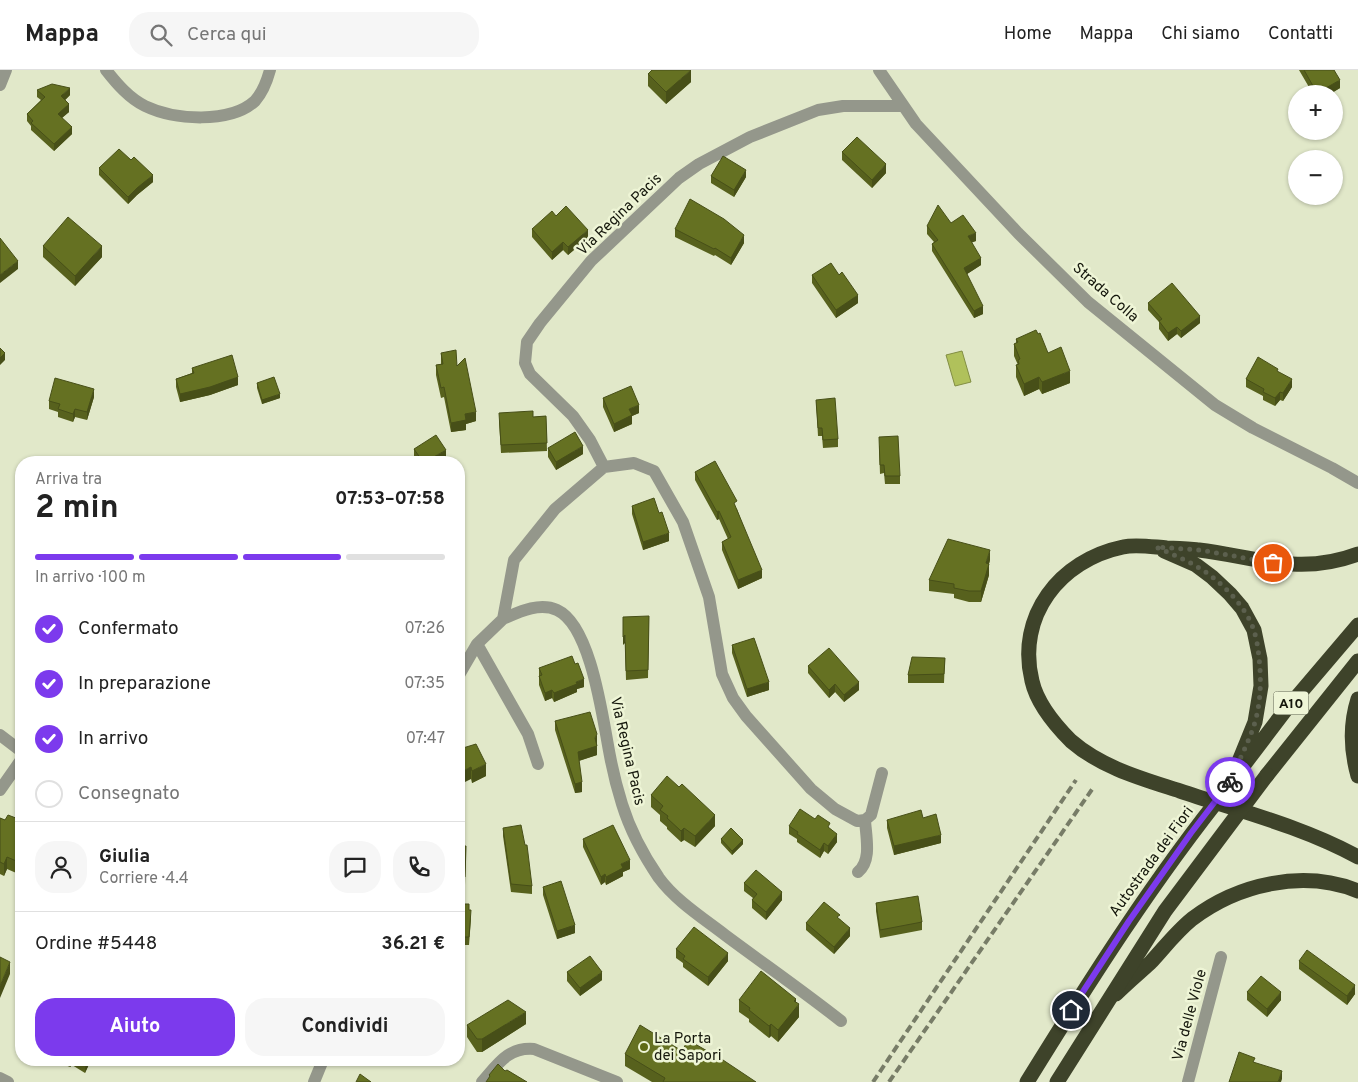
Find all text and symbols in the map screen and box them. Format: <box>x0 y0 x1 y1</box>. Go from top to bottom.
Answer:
search box <box>129 12 479 57</box>
text: Mappa <box>25 20 99 50</box>
icon: search <box>147 21 175 49</box>
text: Cerca qui <box>187 23 267 47</box>
text: Home <box>1004 23 1052 46</box>
text: Mappa <box>1080 23 1133 46</box>
text: Chi siamo <box>1161 23 1240 46</box>
text: Contatti <box>1268 23 1333 46</box>
map controls <box>1288 85 1343 205</box>
button: + <box>1288 85 1343 140</box>
button: − <box>1288 150 1343 205</box>
street label: Via Regina Pacis <box>574 170 666 260</box>
street label: Strada Colla <box>1068 259 1142 327</box>
text: Arriva tra <box>35 470 102 490</box>
text: 07:53–07:58 <box>335 487 445 511</box>
text: 2 min <box>35 489 119 529</box>
pin <box>1252 542 1294 584</box>
icon: bag <box>1259 549 1287 577</box>
text: In arrivo · 100 m <box>35 568 146 588</box>
icon: check <box>35 615 63 643</box>
text: Confermato <box>78 617 179 641</box>
text: 07:26 <box>405 619 445 639</box>
icon: check <box>35 670 63 698</box>
text: In preparazione <box>78 672 211 696</box>
text: 07:35 <box>404 674 445 694</box>
road number: A10 <box>1274 692 1308 714</box>
street label: Via Regina Pacis <box>605 695 648 807</box>
icon: check <box>35 725 63 753</box>
text: In arrivo <box>78 727 148 751</box>
text: 07:47 <box>406 729 445 749</box>
courier <box>1205 757 1255 807</box>
icon: bike <box>1216 768 1244 796</box>
text: Consegnato <box>78 782 180 806</box>
street label: Autostrada dei Fiori <box>1106 803 1199 921</box>
button: person <box>35 841 87 893</box>
button: chat <box>329 841 381 893</box>
button: phone <box>393 841 445 893</box>
text: Giulia <box>99 845 150 869</box>
text: Corriere · 4.4 <box>99 869 189 889</box>
text: Ordine #5448 <box>35 932 157 956</box>
text: 36.21 € <box>381 932 445 956</box>
street label: Via delle Viole <box>1169 967 1212 1063</box>
pin <box>1050 989 1092 1031</box>
icon: home <box>1057 996 1085 1024</box>
button: Aiuto <box>35 998 235 1056</box>
button: Condividi <box>245 998 445 1056</box>
place label: La Porta dei Sapori <box>654 1030 722 1066</box>
marker: La Porta dei Sapori <box>638 1041 650 1053</box>

